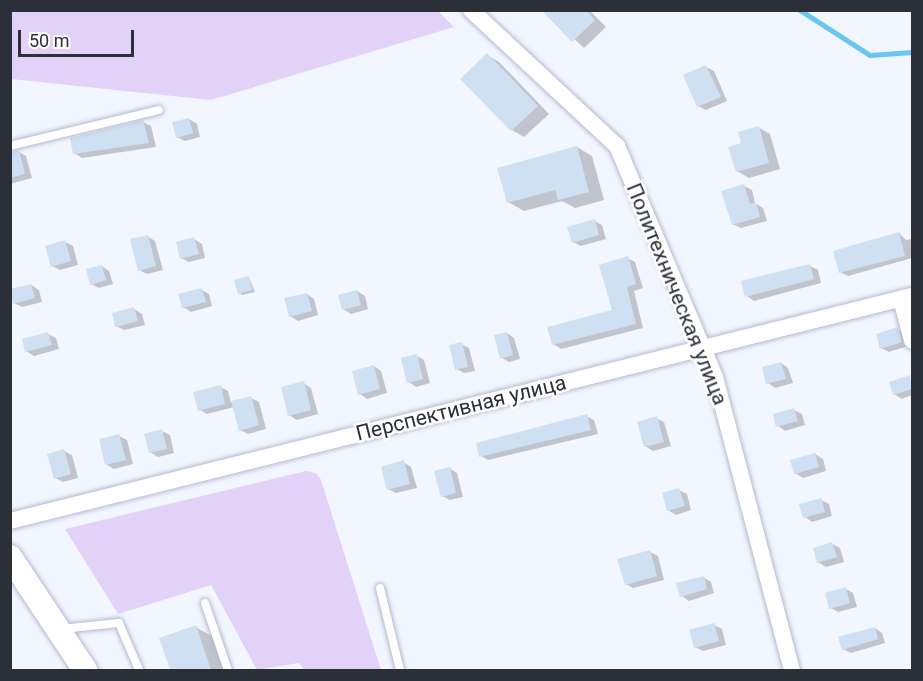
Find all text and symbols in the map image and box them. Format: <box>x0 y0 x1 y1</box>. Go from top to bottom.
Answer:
scale bar <box>21 18 136 56</box>
text: 50 m <box>29 30 69 51</box>
street label: Политехническая улица <box>621 179 733 409</box>
street label: Перспективная улица <box>353 370 569 446</box>

